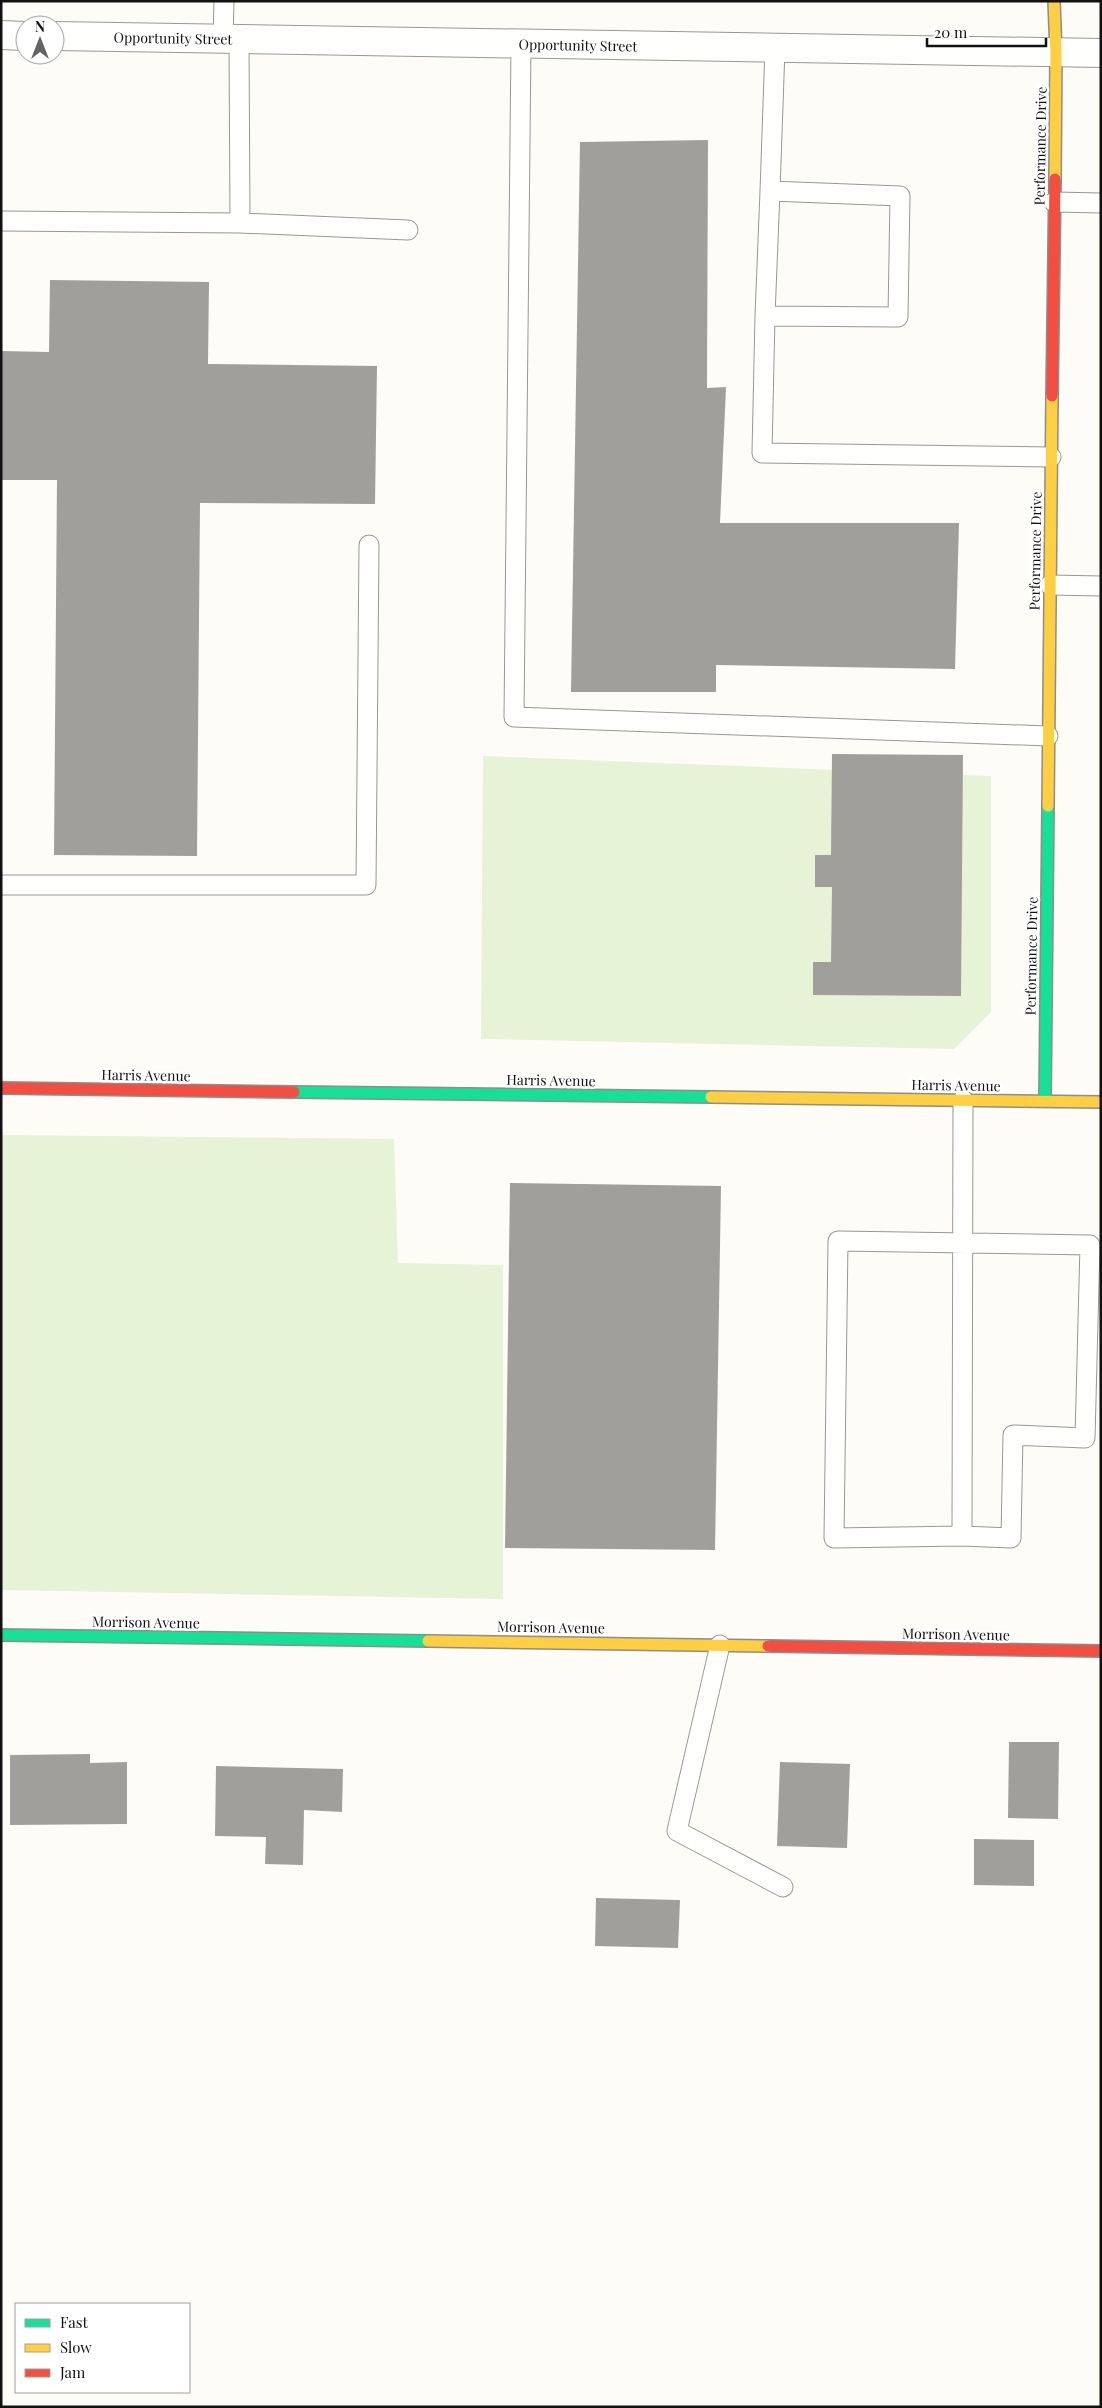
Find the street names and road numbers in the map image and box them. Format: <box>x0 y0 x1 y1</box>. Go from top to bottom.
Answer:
street label: Opportunity Street <box>113 27 234 49</box>
street label: Opportunity Street <box>518 34 639 56</box>
street label: Performance Drive <box>1029 86 1051 206</box>
street label: Performance Drive <box>1024 491 1046 611</box>
street label: Performance Drive <box>1020 896 1042 1016</box>
street label: Harris Avenue <box>101 1065 191 1085</box>
street label: Harris Avenue <box>506 1070 596 1090</box>
street label: Harris Avenue <box>911 1075 1001 1095</box>
street label: Morrison Avenue <box>92 1612 200 1632</box>
street label: Morrison Avenue <box>497 1617 605 1637</box>
street label: Morrison Avenue <box>902 1624 1010 1644</box>

